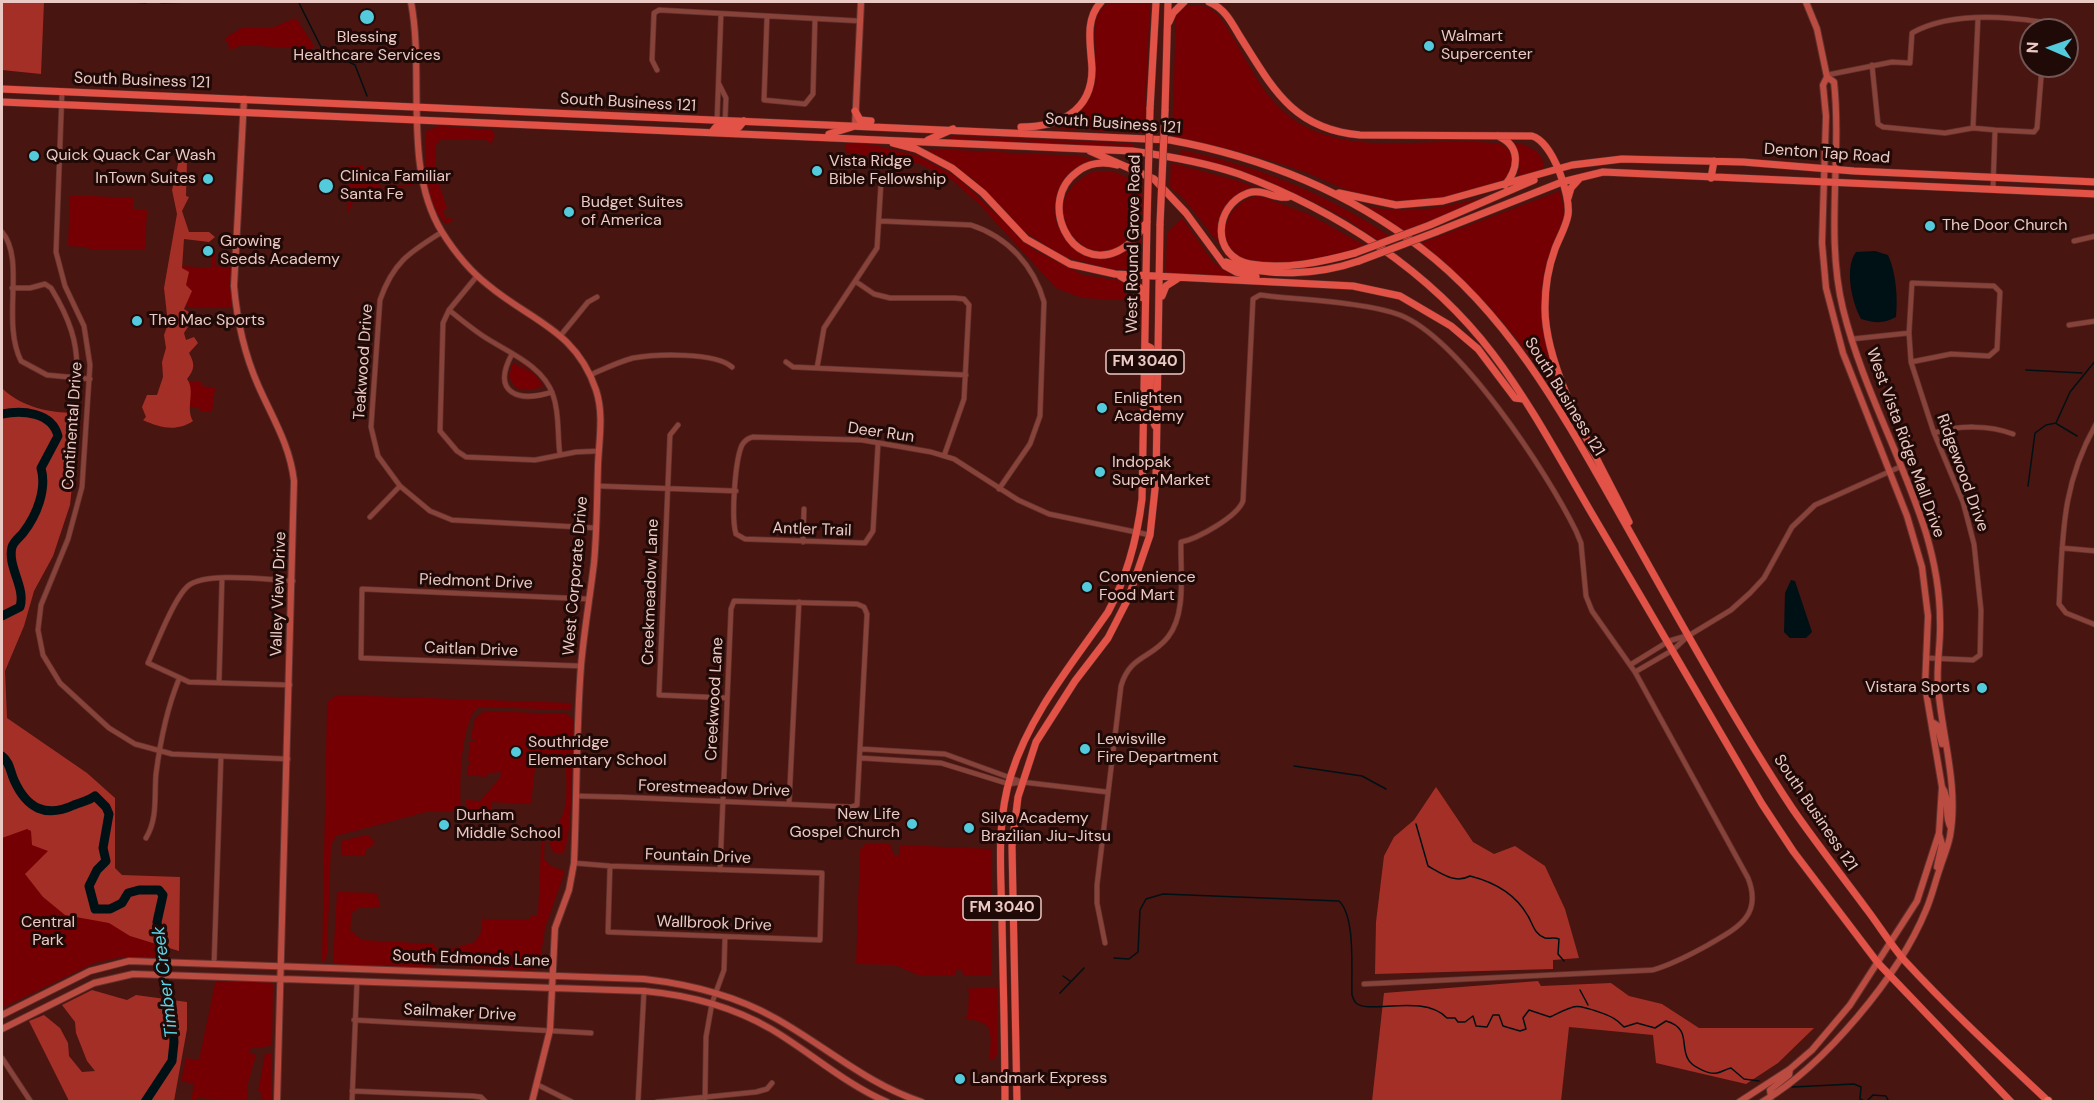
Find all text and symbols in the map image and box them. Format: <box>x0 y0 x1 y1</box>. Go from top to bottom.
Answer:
marker: Blessing Healthcare Services <box>358 8 376 26</box>
north arrow <box>2019 18 2079 78</box>
place label: Walmart Supercenter <box>1441 27 1533 65</box>
place label: Blessing Healthcare Services <box>293 28 441 66</box>
marker: Walmart Supercenter <box>1422 39 1436 53</box>
text: N <box>2022 41 2043 54</box>
street label: South Business 121 <box>74 69 210 93</box>
street label: South Business 121 <box>560 90 696 116</box>
street label: South Business 121 <box>1044 110 1182 138</box>
street label: Denton Tap Road <box>1763 140 1891 168</box>
place label: Quick Quack Car Wash <box>46 146 216 166</box>
marker: Quick Quack Car Wash <box>27 149 41 163</box>
place label: Vista Ridge Bible Fellowship <box>829 152 946 190</box>
street label: West Round Grove Road <box>1123 155 1145 333</box>
marker: Vista Ridge Bible Fellowship <box>810 164 824 178</box>
place label: Clinica Familiar Santa Fe <box>340 167 451 205</box>
place label: InTown Suites <box>95 169 196 189</box>
marker: InTown Suites <box>201 172 215 186</box>
marker: Clinica Familiar Santa Fe <box>317 177 335 195</box>
place label: Budget Suites of America <box>581 193 683 231</box>
marker: Budget Suites of America <box>562 205 576 219</box>
place label: The Door Church <box>1942 216 2067 236</box>
marker: The Door Church <box>1923 219 1937 233</box>
place label: Growing Seeds Academy <box>220 232 340 270</box>
marker: Growing Seeds Academy <box>201 244 215 258</box>
street label: Teakwood Drive <box>350 303 378 421</box>
place label: The Mac Sports <box>149 311 265 331</box>
marker: The Mac Sports <box>130 314 144 328</box>
street label: South Business 121 <box>1520 334 1608 460</box>
street label: West Vista Ridge Mall Drive <box>1862 346 1948 540</box>
road number: FM 3040 <box>1106 350 1184 374</box>
street label: Continental Drive <box>59 361 87 491</box>
place label: Enlighten Academy <box>1114 389 1184 427</box>
marker: Enlighten Academy <box>1095 401 1109 415</box>
street label: Ridgewood Drive <box>1932 412 1992 534</box>
street label: Deer Run <box>846 419 916 447</box>
place label: Indopak Super Market <box>1112 453 1210 491</box>
marker: Indopak Super Market <box>1093 465 1107 479</box>
street label: West Corporate Drive <box>559 495 593 657</box>
street label: Creekmeadow Lane <box>639 518 663 666</box>
street label: Antler Trail <box>772 519 852 541</box>
street label: Valley View Drive <box>267 531 291 657</box>
place label: Convenience Food Mart <box>1099 568 1196 606</box>
street label: Piedmont Drive <box>419 570 533 594</box>
marker: Convenience Food Mart <box>1080 580 1094 594</box>
street label: Creekwood Lane <box>702 637 728 761</box>
street label: Caitlan Drive <box>424 639 518 661</box>
place label: Vistara Sports <box>1865 678 1970 698</box>
marker: Vistara Sports <box>1975 681 1989 695</box>
place label: Lewisville Fire Department <box>1097 730 1218 768</box>
place label: Southridge Elementary School <box>528 733 666 771</box>
marker: Lewisville Fire Department <box>1078 742 1092 756</box>
marker: Southridge Elementary School <box>509 745 523 759</box>
street label: South Business 121 <box>1769 751 1861 875</box>
street label: Forestmeadow Drive <box>638 777 790 801</box>
place label: New Life Gospel Church <box>790 805 900 843</box>
place label: Durham Middle School <box>456 806 560 844</box>
place label: Silva Academy Brazilian Jiu-Jitsu <box>981 809 1111 847</box>
marker: New Life Gospel Church <box>905 817 919 831</box>
marker: Durham Middle School <box>437 818 451 832</box>
marker: Silva Academy Brazilian Jiu-Jitsu <box>962 821 976 835</box>
street label: Fountain Drive <box>645 846 751 868</box>
road number: FM 3040 <box>963 896 1041 920</box>
street label: Wallbrook Drive <box>656 912 772 936</box>
park label: Central Park <box>21 913 75 951</box>
water label: Timber Creek <box>148 925 184 1039</box>
street label: South Edmonds Lane <box>392 947 550 971</box>
street label: Sailmaker Drive <box>403 1000 517 1026</box>
place label: Landmark Express <box>972 1069 1107 1089</box>
marker: Landmark Express <box>953 1072 967 1086</box>

